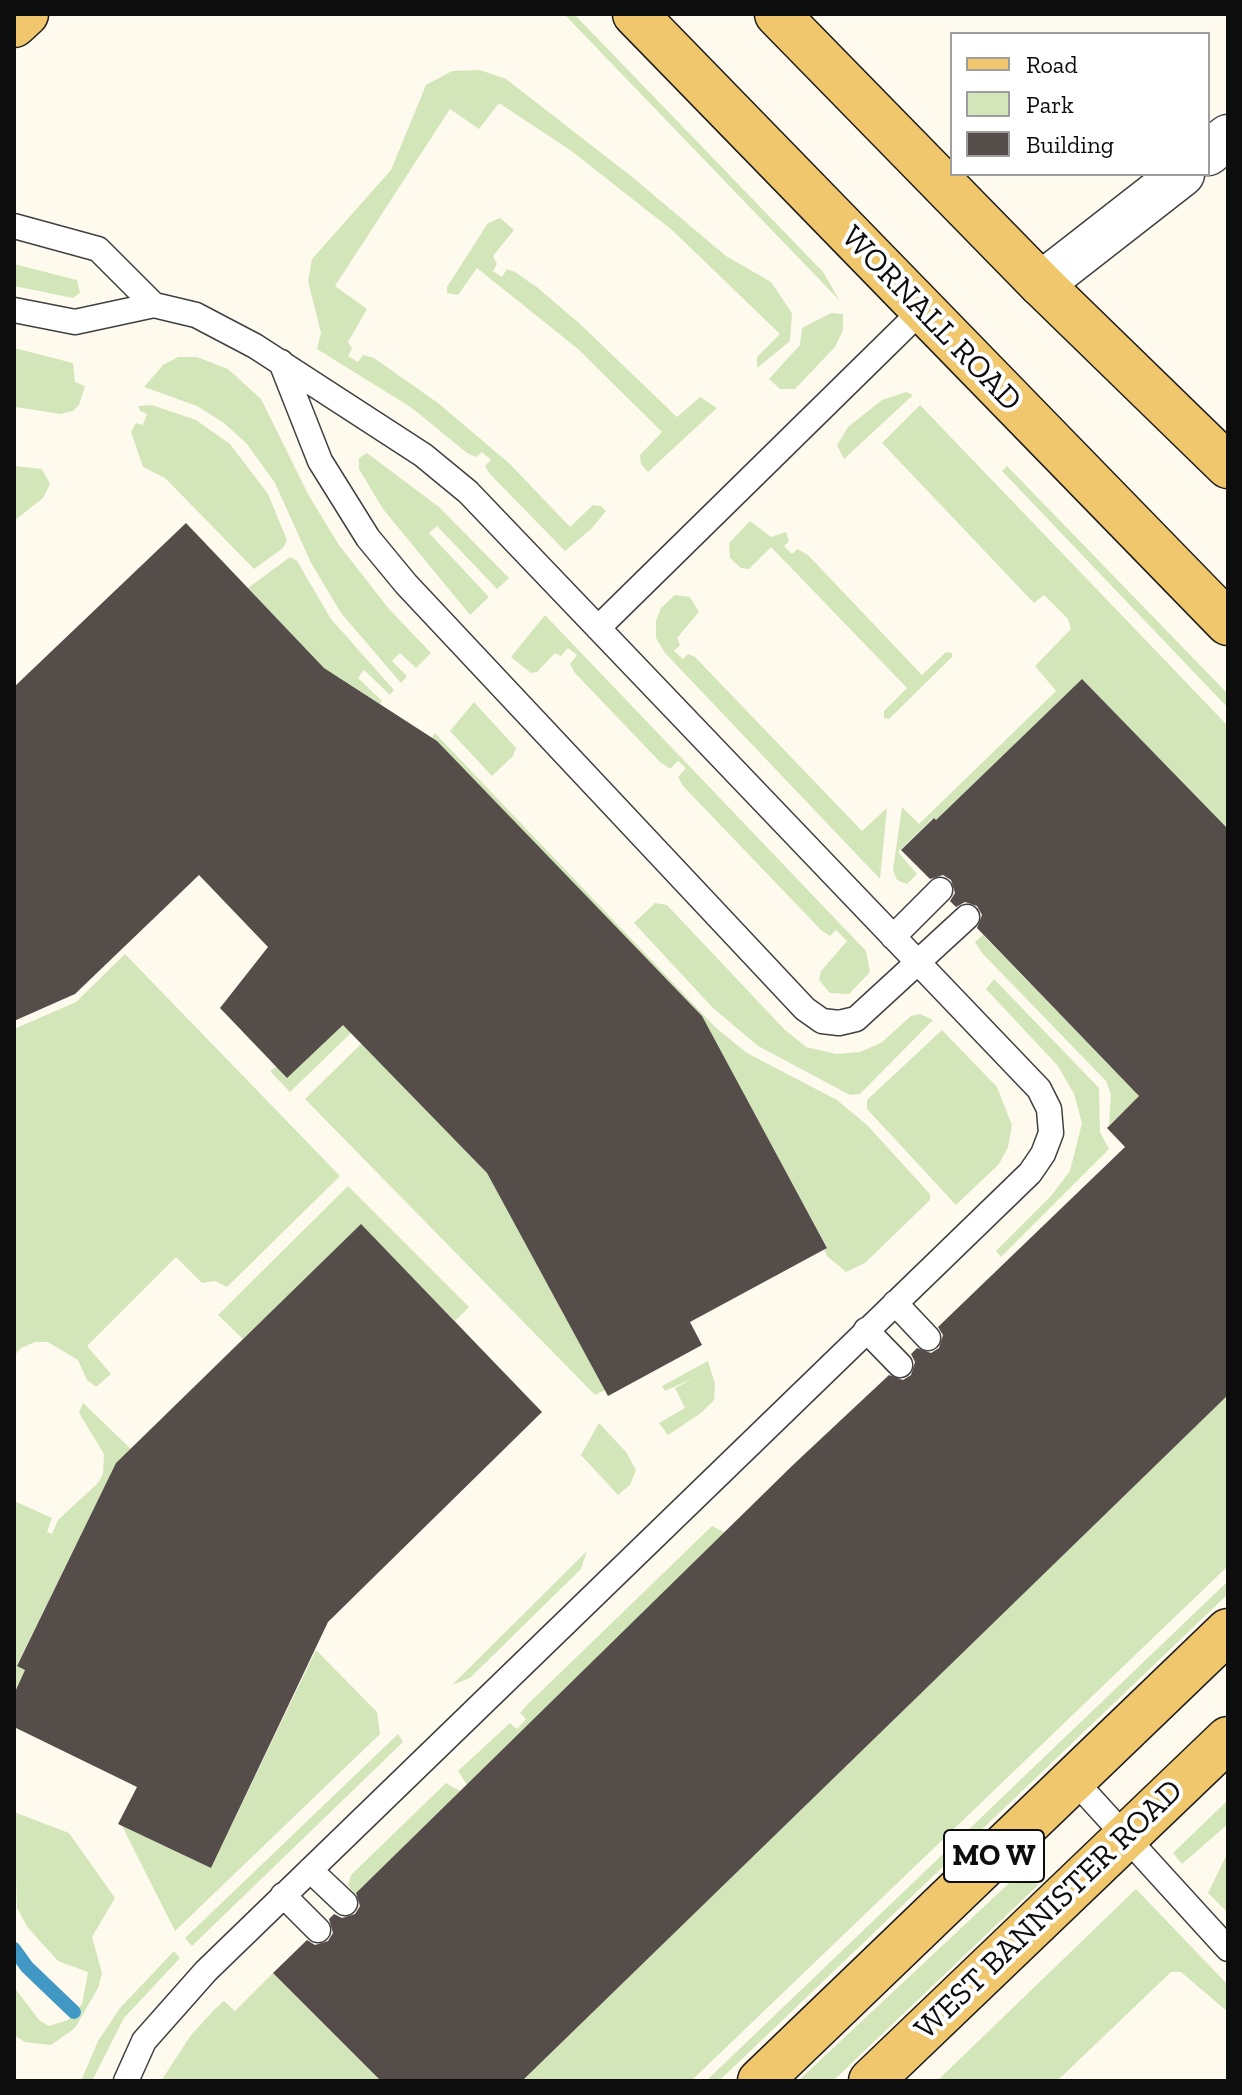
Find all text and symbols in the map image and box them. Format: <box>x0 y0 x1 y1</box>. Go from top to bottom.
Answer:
legend <box>950 32 1210 176</box>
text: Road <box>1026 50 1078 79</box>
text: Park <box>1026 90 1074 119</box>
text: Building <box>1026 130 1114 159</box>
street label: WORNALL ROAD <box>833 218 1029 420</box>
street label: WEST BANNISTER ROAD <box>907 1772 1191 2048</box>
road number: MO W <box>944 1830 1044 1882</box>

